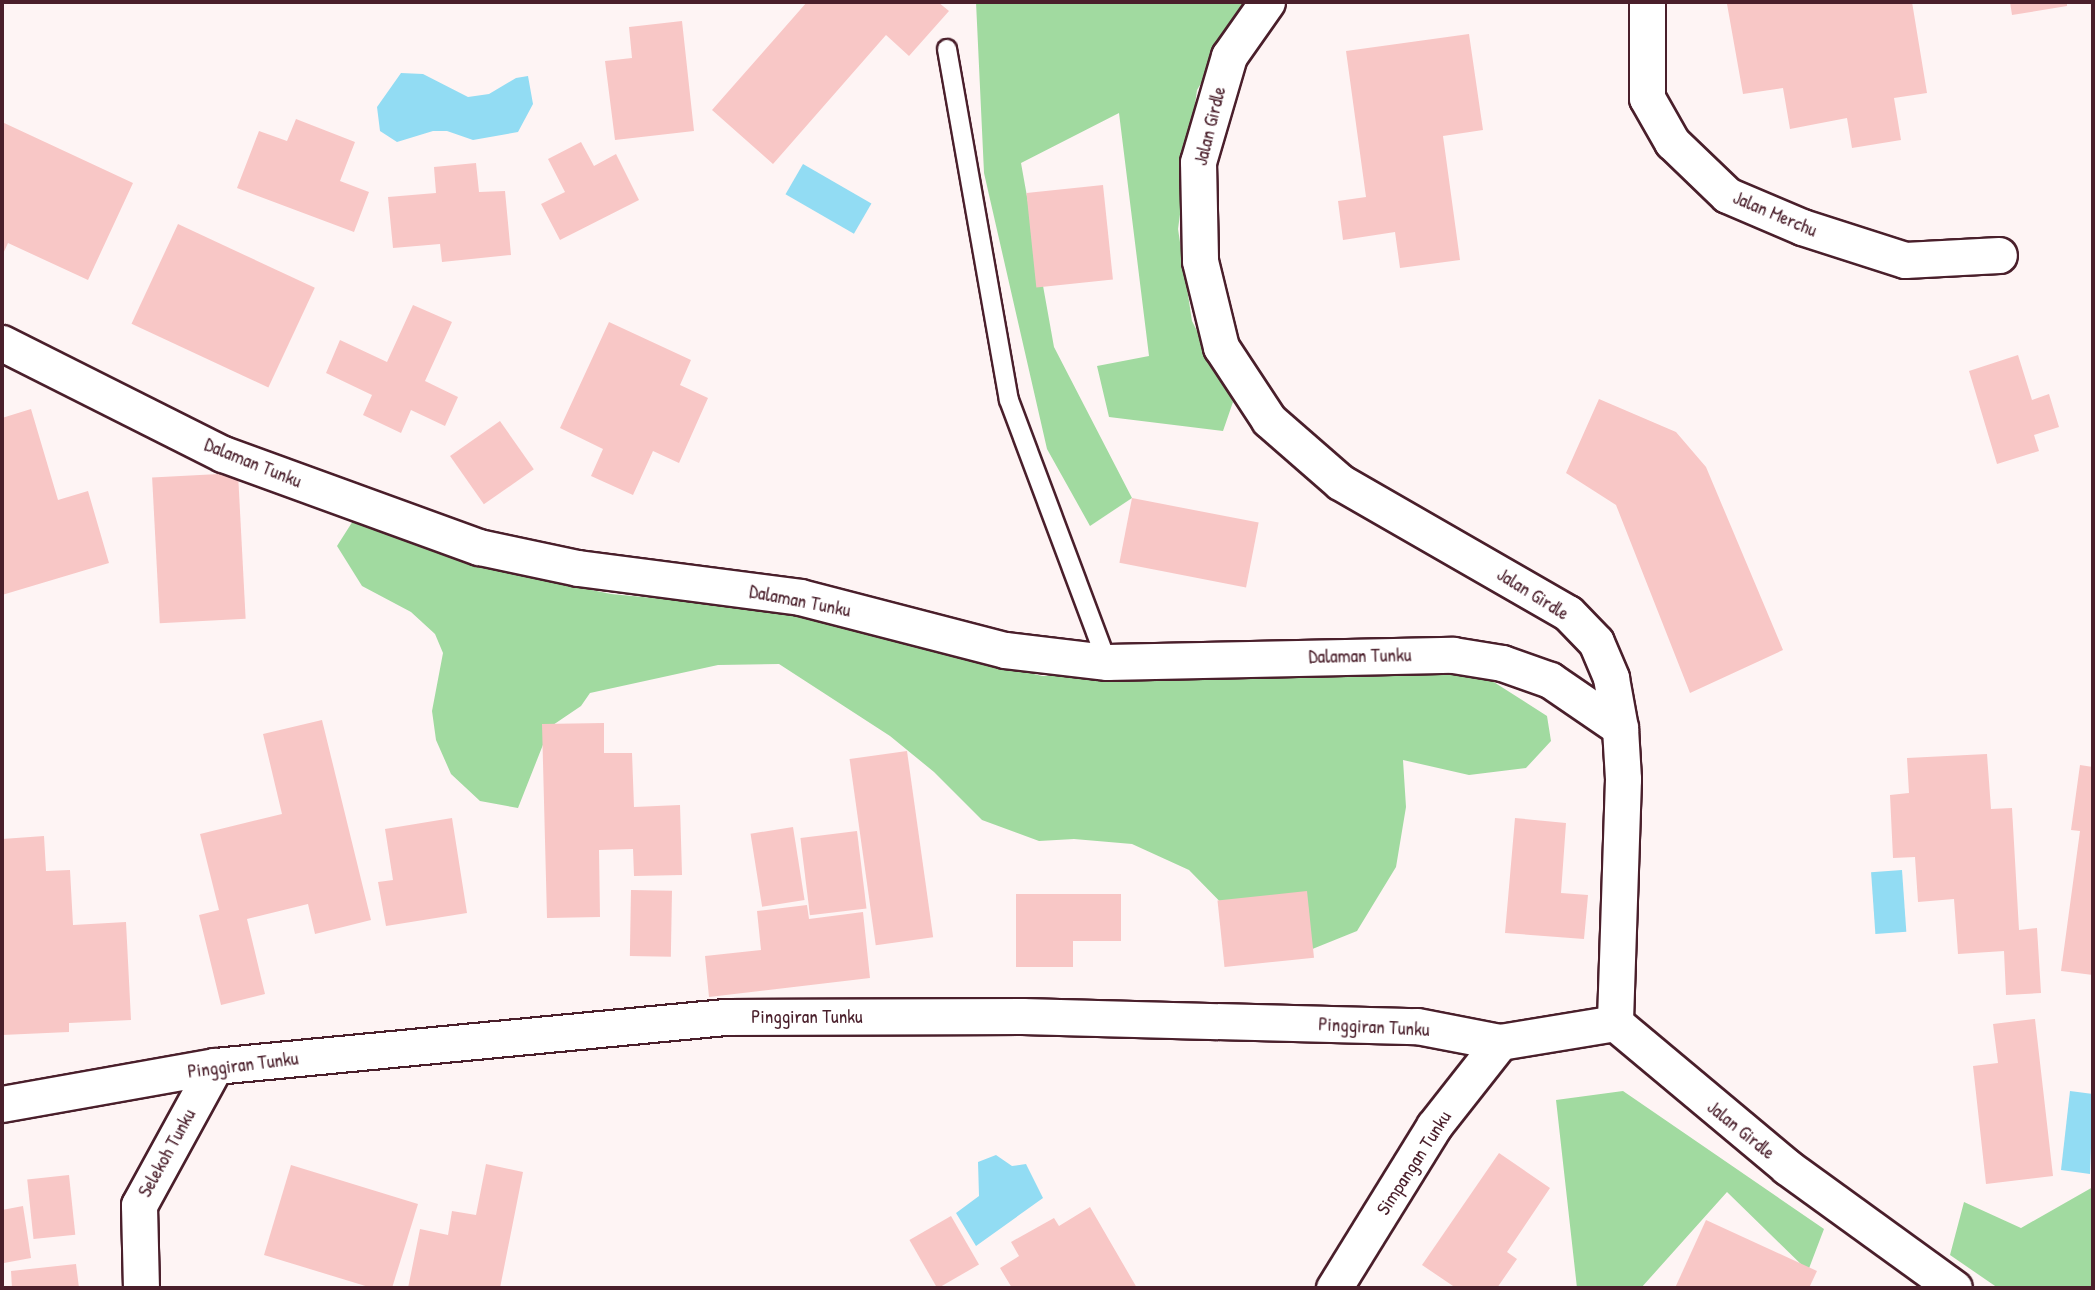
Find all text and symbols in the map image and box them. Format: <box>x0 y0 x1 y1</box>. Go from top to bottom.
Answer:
street label: Jalan Girdle <box>1189 84 1231 168</box>
street label: Jalan Merchu <box>1730 186 1820 242</box>
street label: Dalaman Tunku <box>201 433 305 493</box>
street label: Jalan Girdle <box>1493 563 1573 625</box>
street label: Dalaman Tunku <box>747 580 853 622</box>
street label: Dalaman Tunku <box>1308 644 1412 668</box>
street label: Pinggiran Tunku <box>751 1006 863 1028</box>
street label: Pinggiran Tunku <box>1318 1013 1430 1041</box>
street label: Pinggiran Tunku <box>186 1047 300 1083</box>
street label: Jalan Girdle <box>1702 1096 1780 1164</box>
street label: Selekoh Tunku <box>133 1105 201 1201</box>
street label: Simpangan Tunku <box>1372 1107 1456 1219</box>

